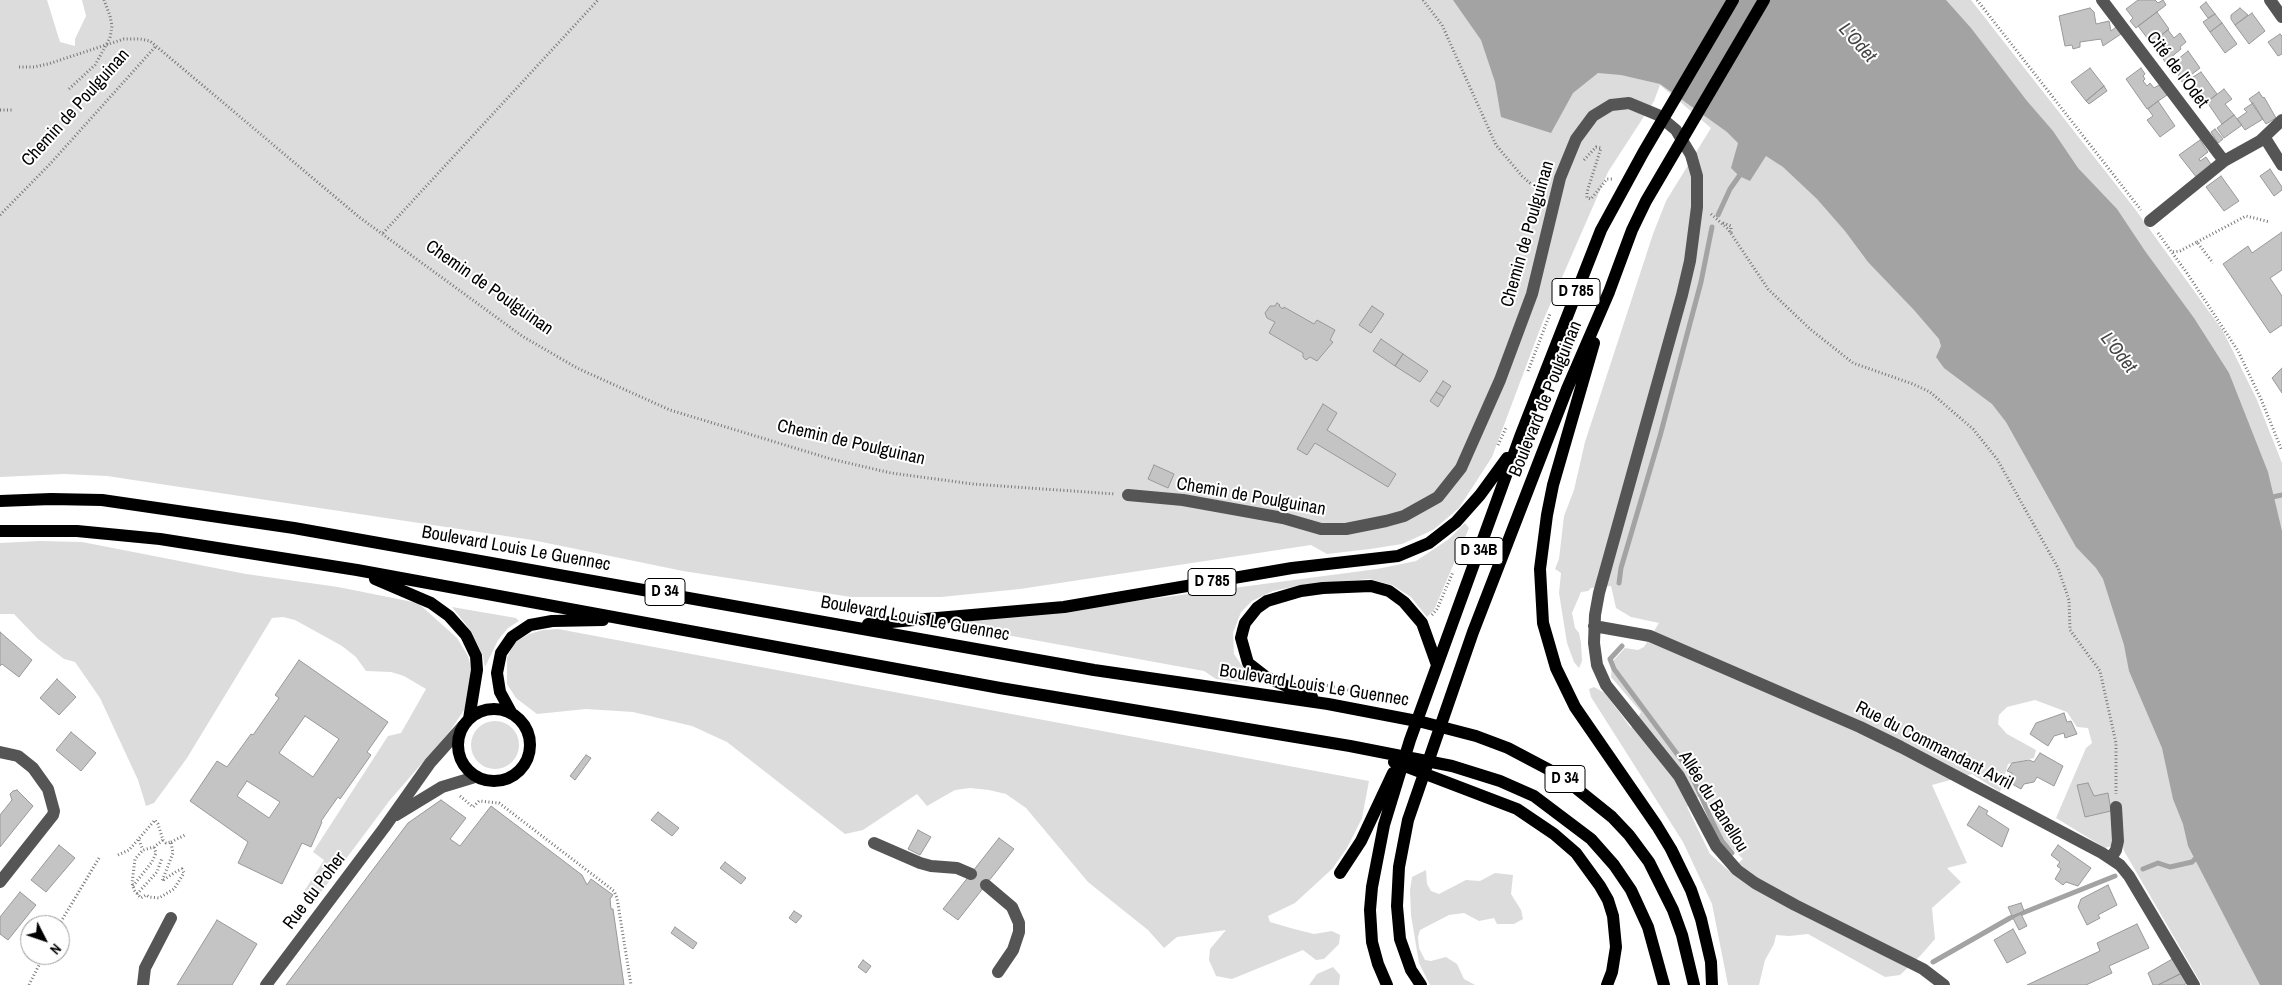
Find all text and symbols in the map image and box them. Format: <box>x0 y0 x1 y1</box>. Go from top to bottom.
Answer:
water label: L'Odet <box>1833 18 1881 68</box>
street label: Cité de l'Odet <box>2141 28 2213 112</box>
street label: Chemin de Poulguinan <box>17 45 135 171</box>
street label: Chemin de Poulguinan <box>1497 158 1559 310</box>
street label: Chemin de Poulguinan <box>421 236 557 340</box>
road number: D 785 <box>1552 278 1600 306</box>
street label: Boulevard de Poulguinan <box>1505 318 1587 480</box>
water label: L'Odet <box>2095 328 2141 378</box>
street label: Chemin de Poulguinan <box>775 415 927 471</box>
street label: Chemin de Poulguinan <box>1175 473 1327 521</box>
street label: Boulevard Louis Le Guennec <box>420 522 612 576</box>
road number: D 34B <box>1455 538 1503 564</box>
road number: D 785 <box>1188 568 1236 596</box>
road number: D 34 <box>645 578 685 606</box>
street label: Boulevard Louis Le Guennec <box>819 592 1011 646</box>
street label: Boulevard Louis Le Guennec <box>1218 660 1410 712</box>
street label: Rue du Commandant Avril <box>1852 697 2016 795</box>
street label: Allée du Banellou <box>1673 748 1753 856</box>
road number: D 34 <box>1545 766 1585 792</box>
street label: Rue du Poher <box>279 848 351 934</box>
north arrow <box>20 915 70 965</box>
text: N <box>46 940 65 958</box>

